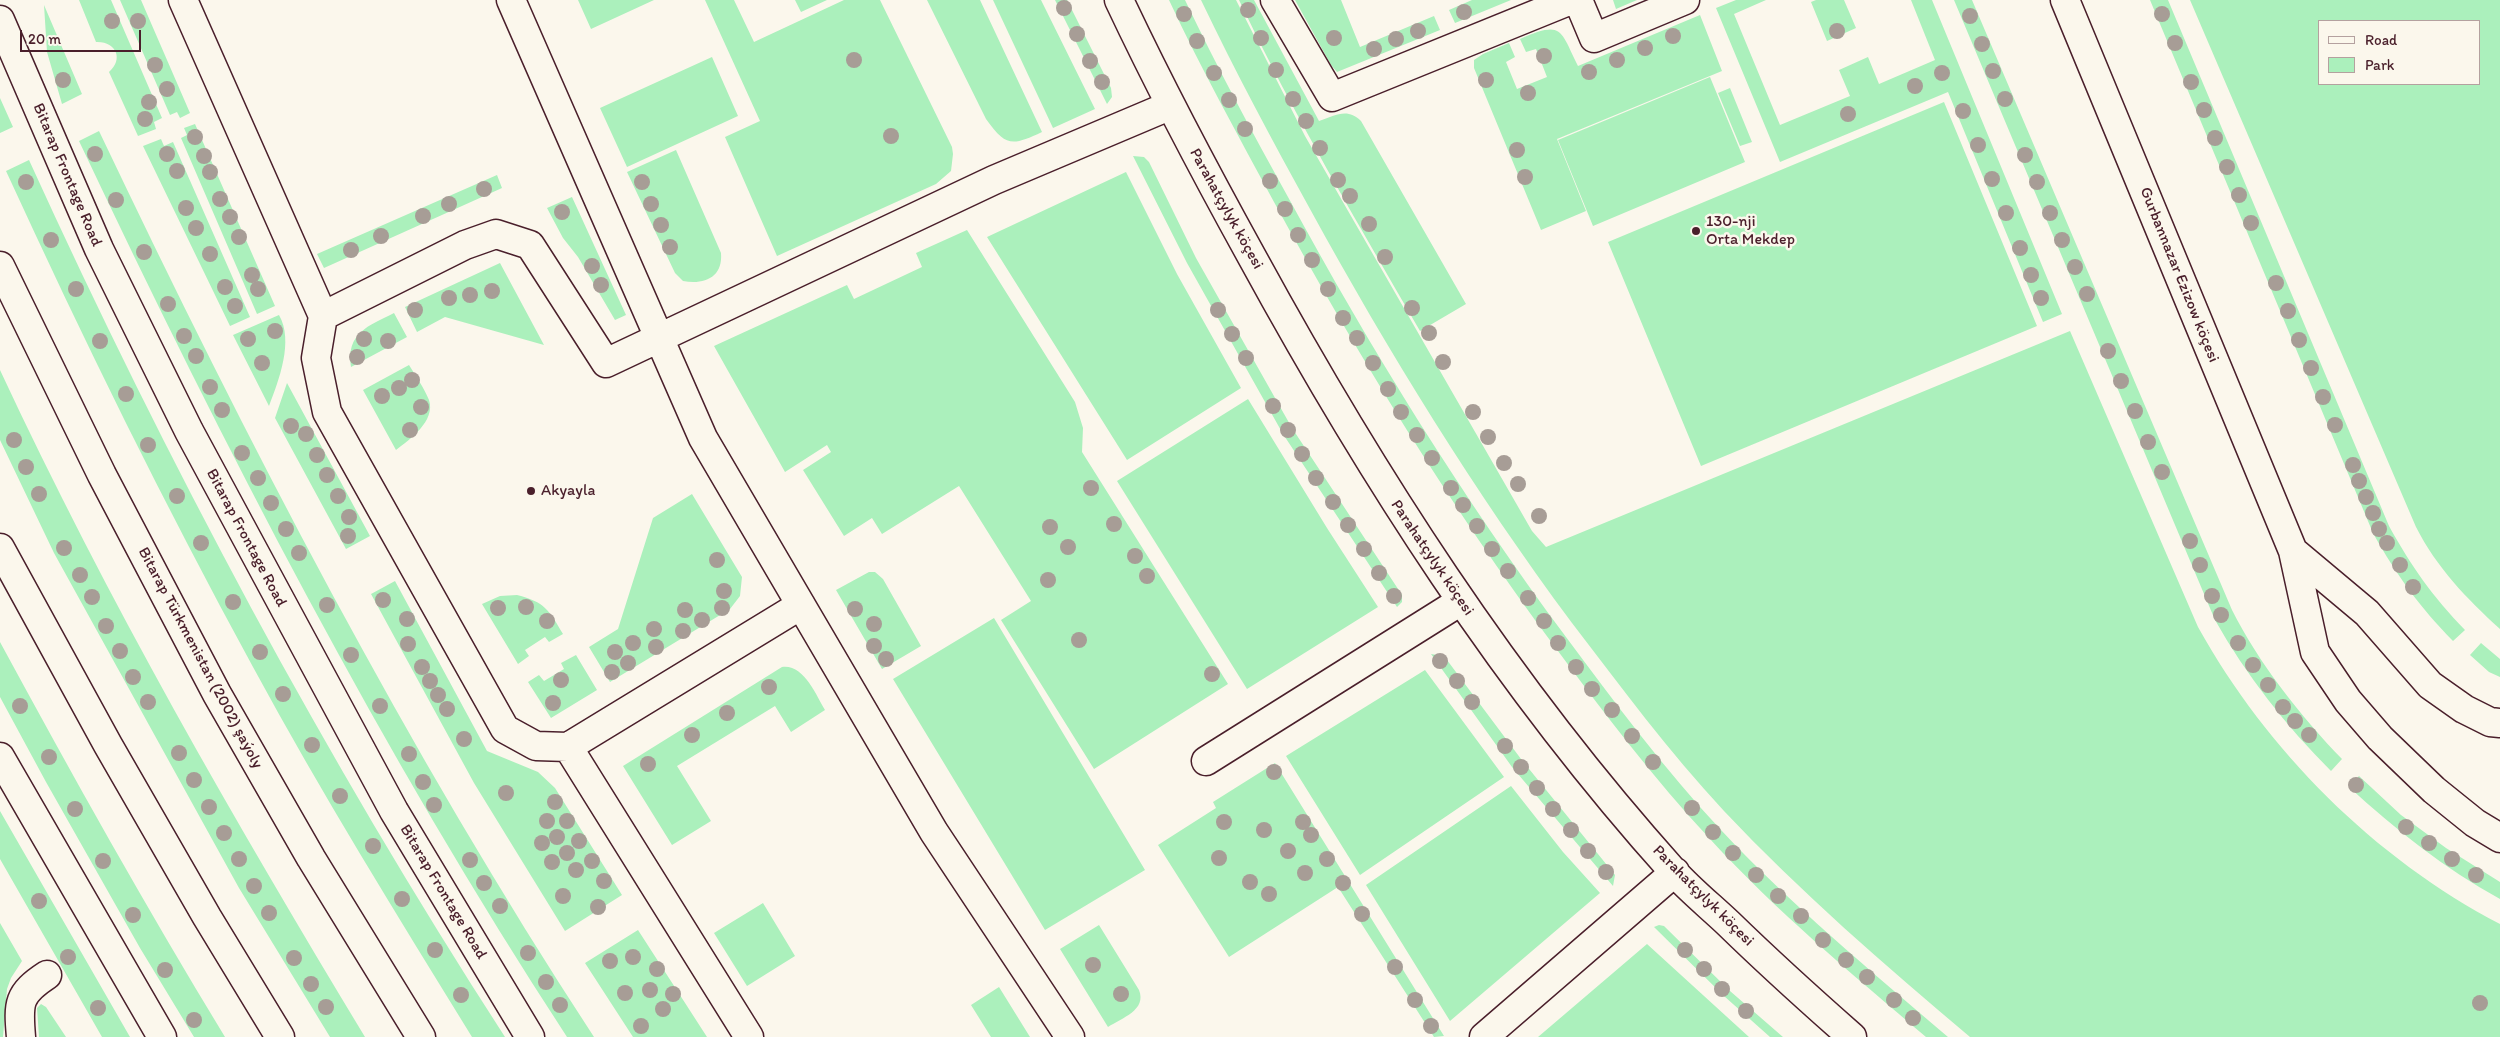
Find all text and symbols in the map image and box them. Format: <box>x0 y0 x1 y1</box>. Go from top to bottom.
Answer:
scale bar <box>22 20 144 52</box>
legend <box>2318 20 2480 85</box>
text: 20 m <box>28 30 61 48</box>
text: Road <box>2365 31 2397 49</box>
text: Park <box>2365 56 2395 74</box>
street label: Bitarap Frontage Road <box>28 100 106 250</box>
street label: Parahatçylyk köçesi <box>1185 145 1267 273</box>
street label: Gurbannazar Ezizow köçesi <box>2135 184 2223 366</box>
place label: 130-nji Orta Mekdep <box>1706 212 1795 250</box>
marker: 130-nji Orta Mekdep <box>1690 225 1702 237</box>
street label: Bitarap Frontage Road <box>201 466 291 610</box>
place label: Akyayla <box>541 481 595 501</box>
marker: Akyayla <box>525 485 537 497</box>
street label: Parahatçylyk köçesi <box>1386 496 1478 620</box>
street label: Bitarap Türkmenistan (2002) şaýoly <box>133 544 267 772</box>
street label: Bitarap Frontage Road <box>395 821 491 963</box>
street label: Parahatçylyk köçesi <box>1648 841 1758 951</box>

